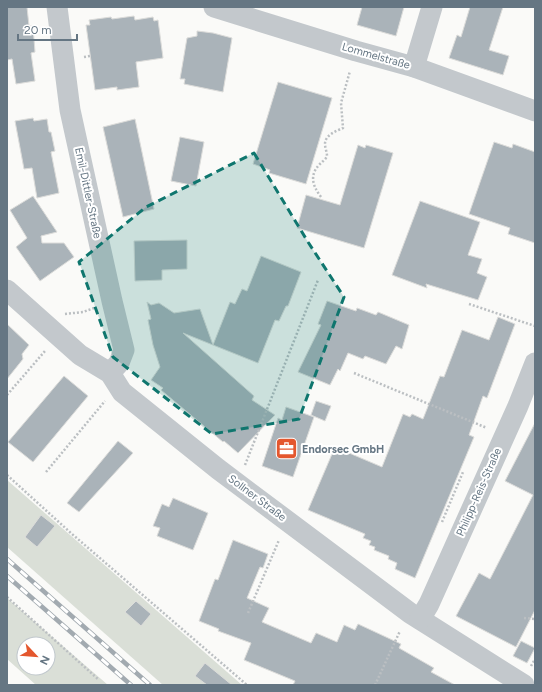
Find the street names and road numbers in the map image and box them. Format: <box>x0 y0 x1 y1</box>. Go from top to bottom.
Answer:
street label: Lommelstraße <box>341 40 411 72</box>
street label: Emil-Dittler-Straße <box>72 146 104 240</box>
street label: Philipp-Reis-Straße <box>454 446 504 538</box>
street label: Sollner Straße <box>226 472 288 524</box>

